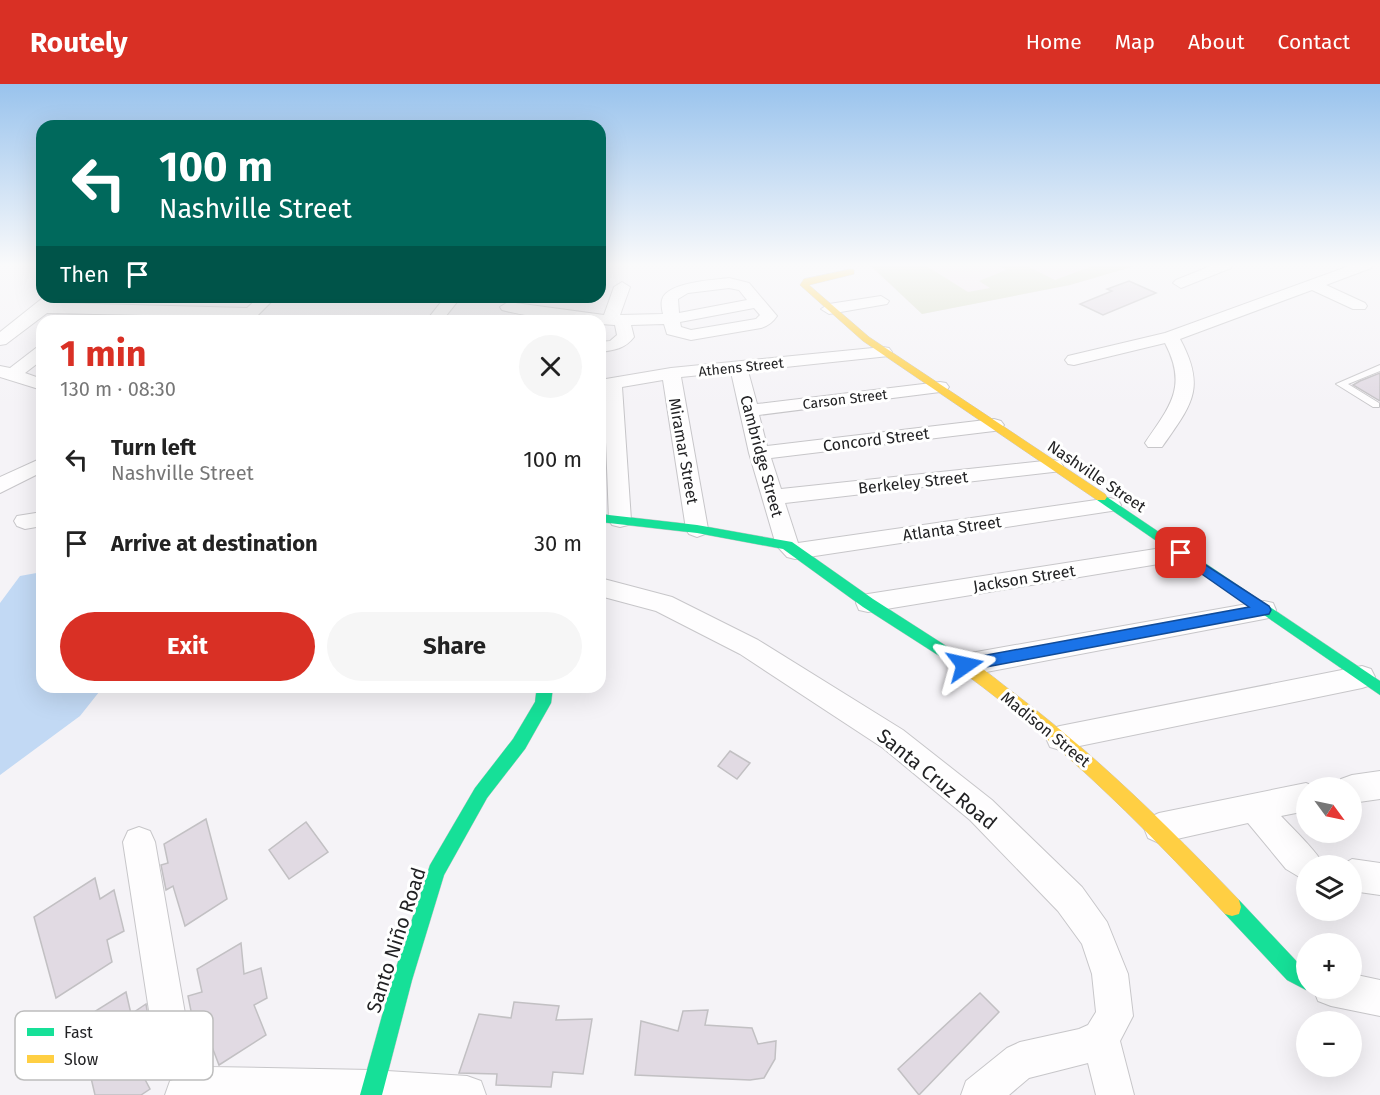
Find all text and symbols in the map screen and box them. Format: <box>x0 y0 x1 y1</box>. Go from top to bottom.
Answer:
text: Routely <box>30 26 128 59</box>
text: Home <box>1026 29 1082 55</box>
text: Map <box>1115 29 1155 55</box>
text: About <box>1188 29 1245 55</box>
text: Contact <box>1278 29 1350 55</box>
text: 100 m <box>159 142 273 192</box>
icon: left <box>60 144 138 222</box>
text: Nashville Street <box>159 193 352 225</box>
icon: arrive <box>121 258 154 291</box>
text: Then <box>60 261 109 288</box>
text: 1 min <box>60 332 147 376</box>
button: close <box>519 335 582 398</box>
street label: Athens Street <box>698 354 785 380</box>
text: 130 m · 08:30 <box>60 377 176 401</box>
street label: Carson Street <box>802 386 889 413</box>
street label: Cambridge Street <box>736 393 787 519</box>
street label: Miramar Street <box>665 396 702 506</box>
street label: Concord Street <box>822 424 931 455</box>
text: Turn left <box>111 434 196 461</box>
street label: Nashville Street <box>1044 437 1150 516</box>
icon: left <box>60 443 93 476</box>
text: 100 m <box>523 446 582 473</box>
text: Nashville Street <box>111 461 254 485</box>
street label: Berkeley Street <box>857 467 969 498</box>
street label: Atlanta Street <box>901 512 1003 545</box>
icon: arrive <box>60 527 93 560</box>
pin <box>1155 527 1206 578</box>
text: Arrive at destination <box>111 530 318 557</box>
text: 30 m <box>534 530 582 557</box>
icon: arrive <box>1164 536 1197 569</box>
street label: Jackson Street <box>972 561 1077 596</box>
button: Exit <box>60 612 315 681</box>
button: Share <box>327 612 582 681</box>
position arrow <box>933 633 997 697</box>
street label: Madison Street <box>997 688 1094 771</box>
street label: Santa Cruz Road <box>872 723 1002 835</box>
north arrow <box>1296 777 1362 843</box>
map controls <box>1296 777 1362 1077</box>
button: layers <box>1296 855 1362 921</box>
street label: Santo Niño Road <box>361 864 431 1016</box>
button: + <box>1296 933 1362 999</box>
legend <box>15 1011 213 1080</box>
button: − <box>1296 1011 1362 1077</box>
text: Fast <box>64 1023 93 1042</box>
text: Slow <box>64 1050 99 1069</box>

